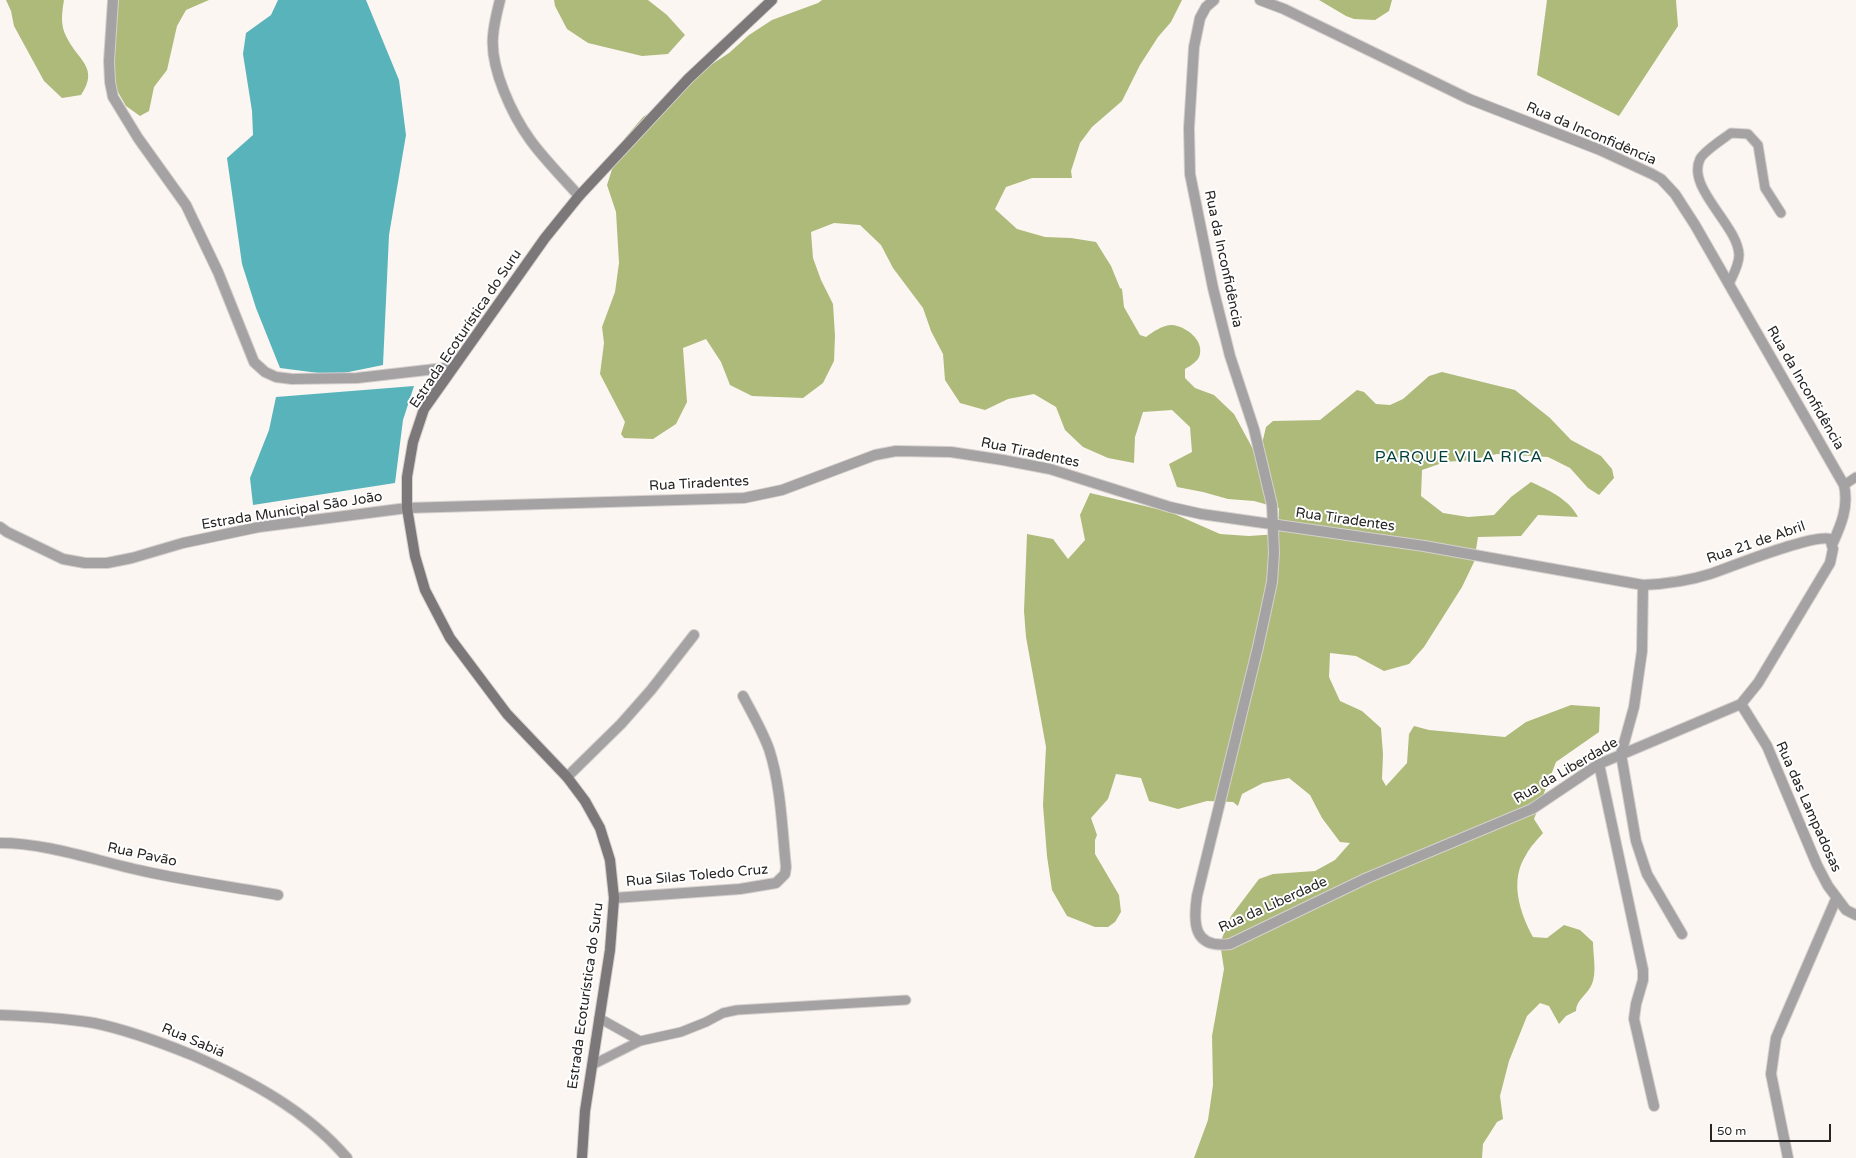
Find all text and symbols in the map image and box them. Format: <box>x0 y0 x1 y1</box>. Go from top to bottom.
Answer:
street label: Rua da Inconfidência <box>1523 99 1659 169</box>
street label: Rua da Inconfidência <box>1200 189 1246 329</box>
street label: Estrada Ecoturística do Suru <box>406 246 526 412</box>
street label: Rua da Inconfidência <box>1763 323 1847 453</box>
street label: Rua Tiradentes <box>979 434 1081 472</box>
district label: PARQUE VILA RICA <box>1375 448 1543 468</box>
street label: Rua Tiradentes <box>649 473 749 495</box>
street label: Estrada Municipal São João <box>200 488 384 534</box>
street label: Rua Tiradentes <box>1294 505 1396 535</box>
street label: Rua 21 de Abril <box>1704 518 1808 568</box>
street label: Rua da Liberdade <box>1511 734 1621 808</box>
street label: Rua das Lampadosas <box>1772 739 1844 875</box>
street label: Rua Pavão <box>106 839 178 871</box>
street label: Rua Silas Toledo Cruz <box>625 861 769 891</box>
street label: Rua da Liberdade <box>1216 873 1330 937</box>
street label: Estrada Ecoturística do Suru <box>565 902 607 1090</box>
street label: Rua Sabiá <box>159 1020 227 1062</box>
scale bar <box>1712 1116 1833 1142</box>
text: 50 m <box>1717 1124 1746 1138</box>

